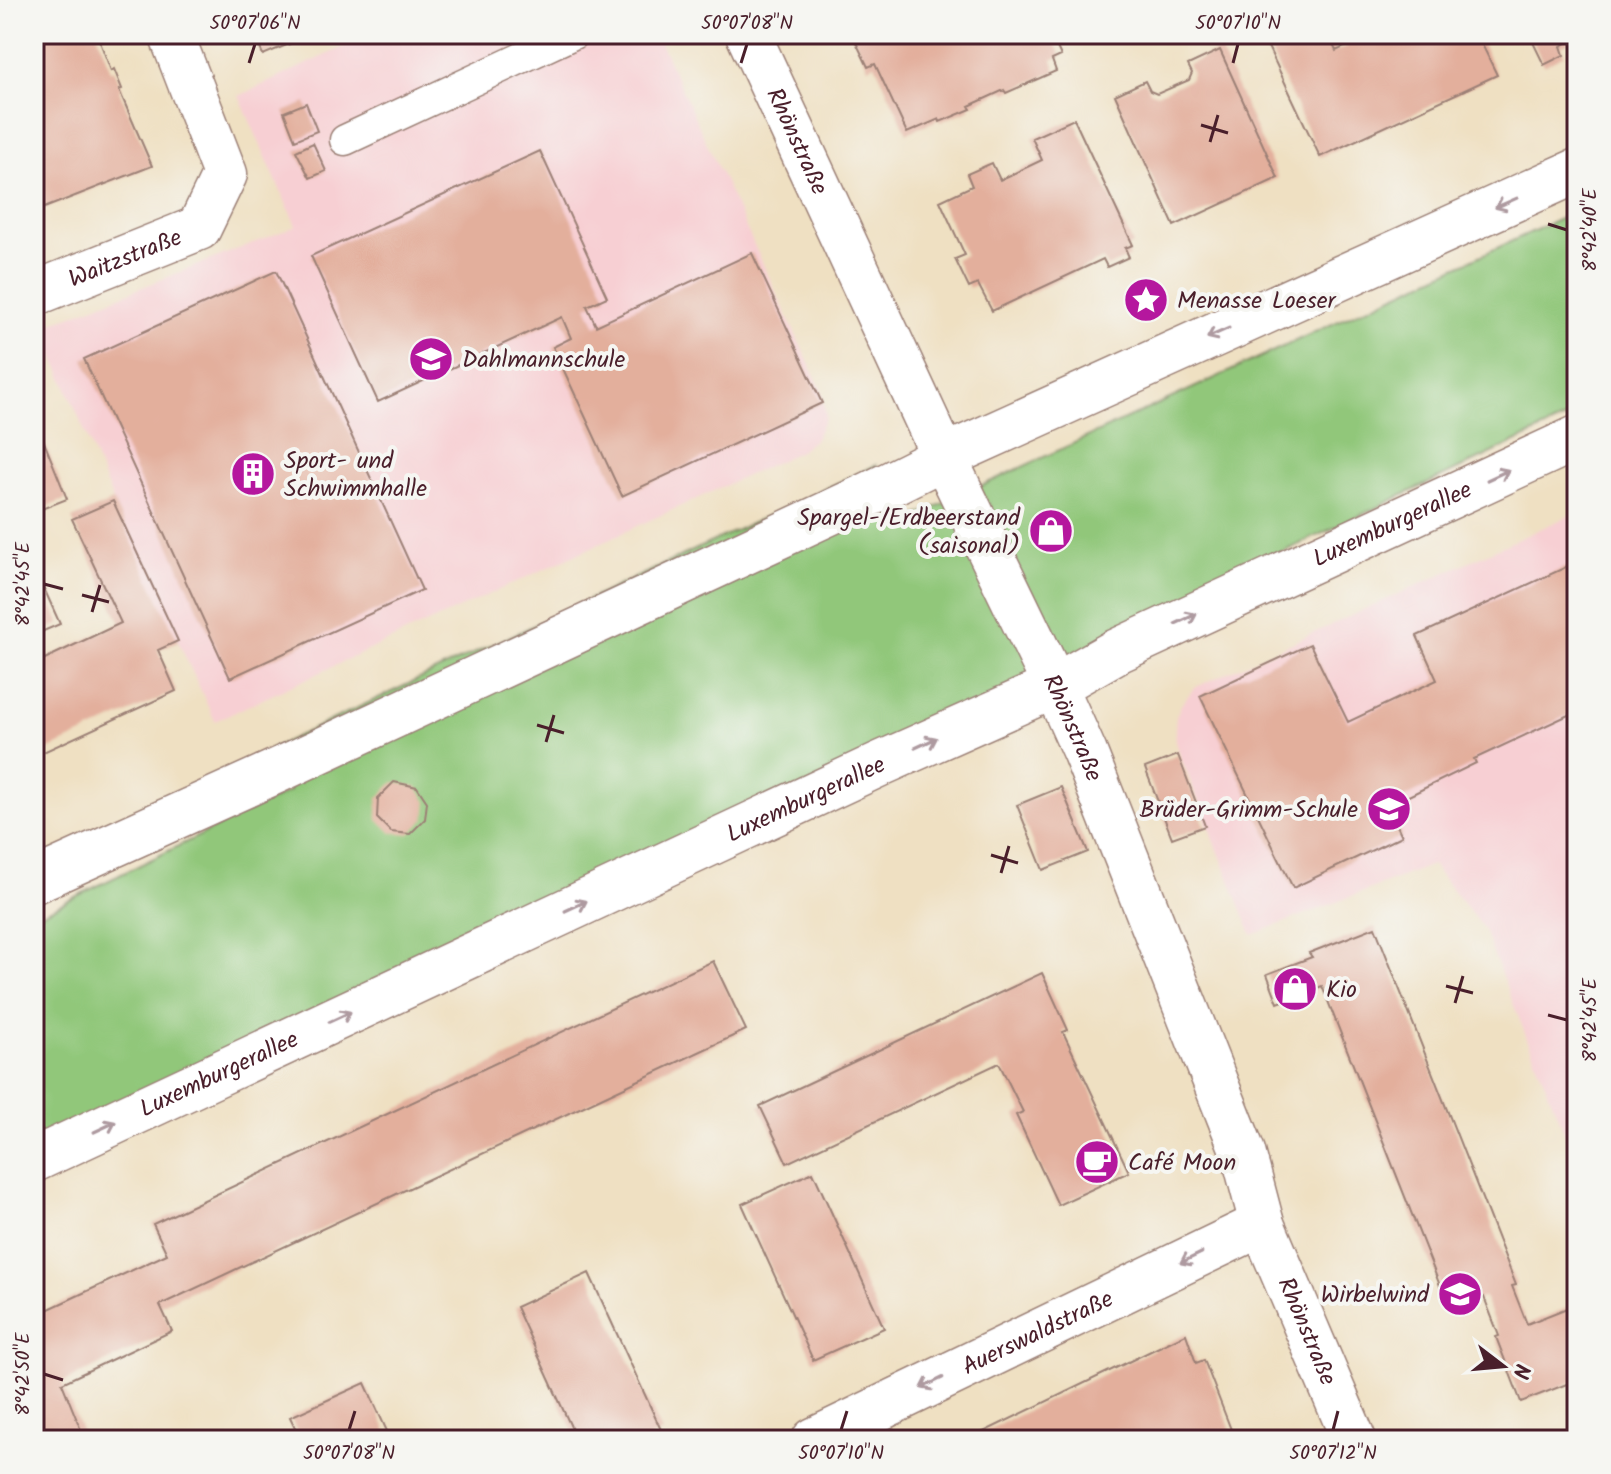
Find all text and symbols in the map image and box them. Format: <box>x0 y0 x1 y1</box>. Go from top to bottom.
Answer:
text: 50°07'06"N <box>210 8 300 40</box>
text: 50°07'08"N <box>701 8 793 40</box>
text: 50°07'10"N <box>1195 8 1281 40</box>
street label: Rhönstraße <box>755 82 838 202</box>
text: 8°42'40"E <box>1575 187 1607 272</box>
one-way arrow <box>1494 197 1519 212</box>
street label: Waitzstraße <box>63 219 188 299</box>
place icon: Menasse Loeser <box>1122 276 1170 324</box>
place label: Menasse Loeser <box>1177 282 1337 321</box>
one-way arrow <box>1206 326 1230 341</box>
school or university icon: Dahlmannschule <box>407 335 455 383</box>
place label: Dahlmannschule <box>462 341 626 380</box>
place label: Sport- und Schwimmhalle <box>284 442 427 509</box>
building icon: Sport- und Schwimmhalle <box>229 450 277 498</box>
one-way arrow <box>1486 467 1510 482</box>
street label: Luxemburgerallee <box>1307 471 1479 579</box>
place label: Spargel-/Erdbeerstand (saisonal) <box>797 499 1021 566</box>
shop icon: Spargel-/Erdbeerstand (saisonal) <box>1027 507 1075 555</box>
text: 8°42'45"E <box>8 540 40 626</box>
one-way arrow <box>1174 611 1198 626</box>
street label: Rhönstraße <box>1031 668 1112 788</box>
one-way arrow <box>913 735 937 750</box>
street label: Luxemburgerallee <box>720 746 893 854</box>
school or university icon: Brüder-Grimm-Schule <box>1365 785 1413 833</box>
place label: Brüder-Grimm-Schule <box>1139 791 1358 830</box>
one-way arrow <box>563 898 587 913</box>
shop icon: Kio <box>1271 965 1319 1013</box>
place label: Kio <box>1326 971 1357 1010</box>
text: 8°42'45"E <box>1575 976 1607 1062</box>
one-way arrow <box>328 1009 352 1024</box>
street label: Luxemburgerallee <box>133 1021 306 1129</box>
one-way arrow <box>92 1119 116 1134</box>
cafe icon: Café Moon <box>1073 1138 1121 1186</box>
place label: Café Moon <box>1128 1144 1236 1183</box>
one-way arrow <box>1180 1251 1204 1266</box>
school or university icon: Wirbelwind <box>1436 1270 1484 1318</box>
street label: Rhönstraße <box>1266 1271 1347 1392</box>
place label: Wirbelwind <box>1321 1276 1430 1315</box>
street label: Auerswaldstraße <box>956 1280 1121 1387</box>
north arrow <box>1463 1326 1543 1406</box>
text: 8°42'50"E <box>8 1331 40 1416</box>
text: N <box>1501 1359 1539 1382</box>
one-way arrow <box>920 1376 944 1391</box>
text: 50°07'08"N <box>303 1438 395 1470</box>
text: 50°07'10"N <box>798 1438 884 1470</box>
text: 50°07'12"N <box>1289 1438 1377 1470</box>

